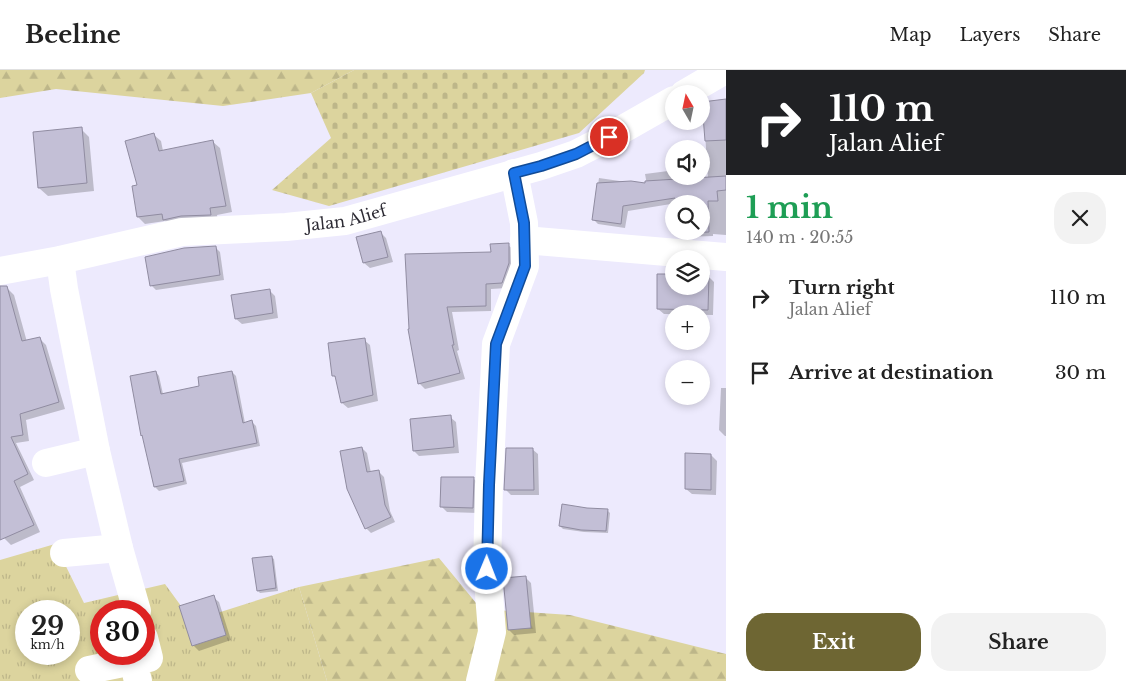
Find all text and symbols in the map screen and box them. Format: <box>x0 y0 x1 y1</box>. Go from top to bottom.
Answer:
text: Beeline <box>25 20 121 49</box>
text: Map <box>890 24 931 46</box>
text: Layers <box>959 24 1020 46</box>
text: Share <box>1048 24 1101 46</box>
north arrow <box>665 85 710 130</box>
map controls <box>665 85 710 405</box>
text: 110 m <box>829 87 934 130</box>
icon: right <box>746 90 811 155</box>
pin <box>588 116 630 158</box>
icon: arrive <box>595 123 623 151</box>
text: Jalan Alief <box>829 130 942 157</box>
button: sound <box>665 140 710 185</box>
text: 1 min <box>746 189 833 226</box>
button: close <box>1054 192 1106 244</box>
button: search <box>665 195 710 240</box>
street label: Jalan Alief <box>302 199 391 235</box>
text: 140 m · 20:55 <box>746 227 853 247</box>
button: layers <box>665 250 710 295</box>
text: Turn right <box>789 276 895 299</box>
icon: right <box>746 284 774 312</box>
text: 110 m <box>1050 286 1106 309</box>
text: Jalan Alief <box>789 299 871 319</box>
button: + <box>665 305 710 350</box>
icon: arrive <box>746 359 774 387</box>
button: − <box>665 360 710 405</box>
text: Arrive at destination <box>789 361 993 384</box>
text: 30 m <box>1055 361 1106 384</box>
position arrow <box>460 542 512 594</box>
speed limit sign: 30 <box>90 600 155 665</box>
text: 29 <box>31 611 64 642</box>
button: Exit <box>746 613 921 671</box>
button: Share <box>931 613 1106 671</box>
text: km/h <box>30 637 65 652</box>

